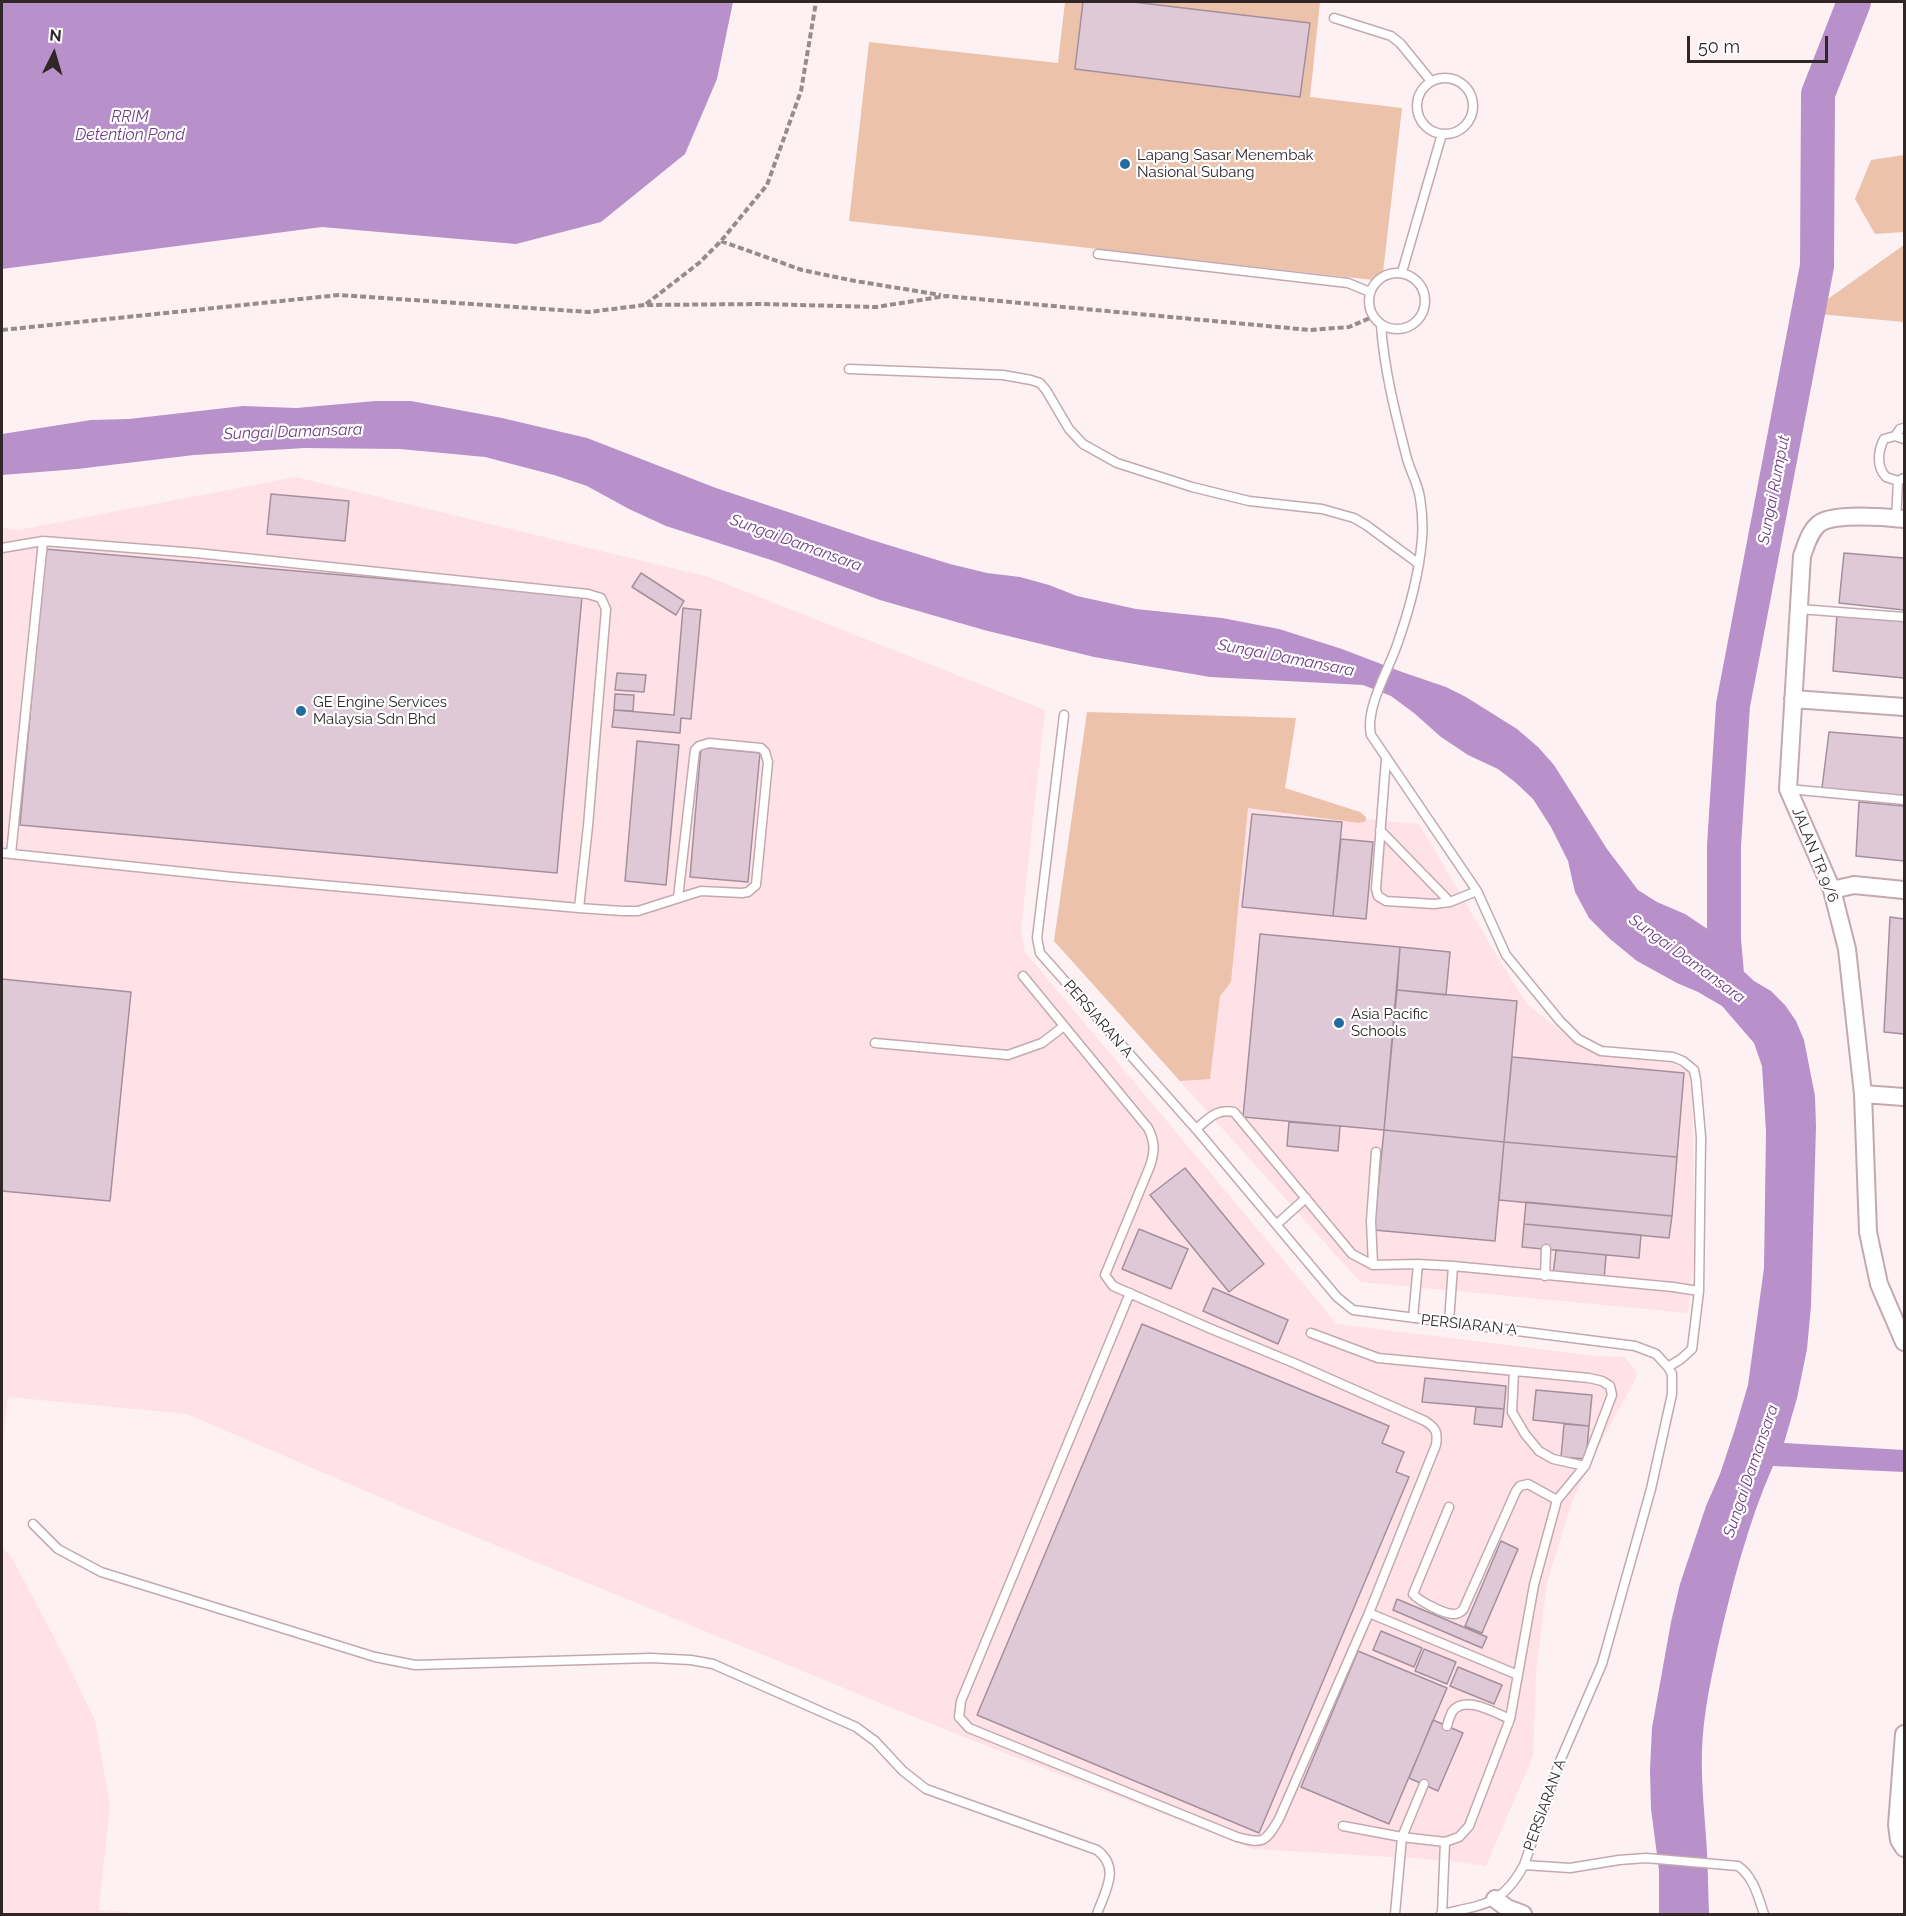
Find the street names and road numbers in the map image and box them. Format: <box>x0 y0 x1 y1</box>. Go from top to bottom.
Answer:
street label: JALAN TR 9/6 <box>1788 805 1842 905</box>
street label: PERSIARAN A <box>1060 977 1136 1061</box>
street label: PERSIARAN A <box>1420 1311 1518 1339</box>
street label: PERSIARAN A <box>1520 1757 1570 1853</box>

